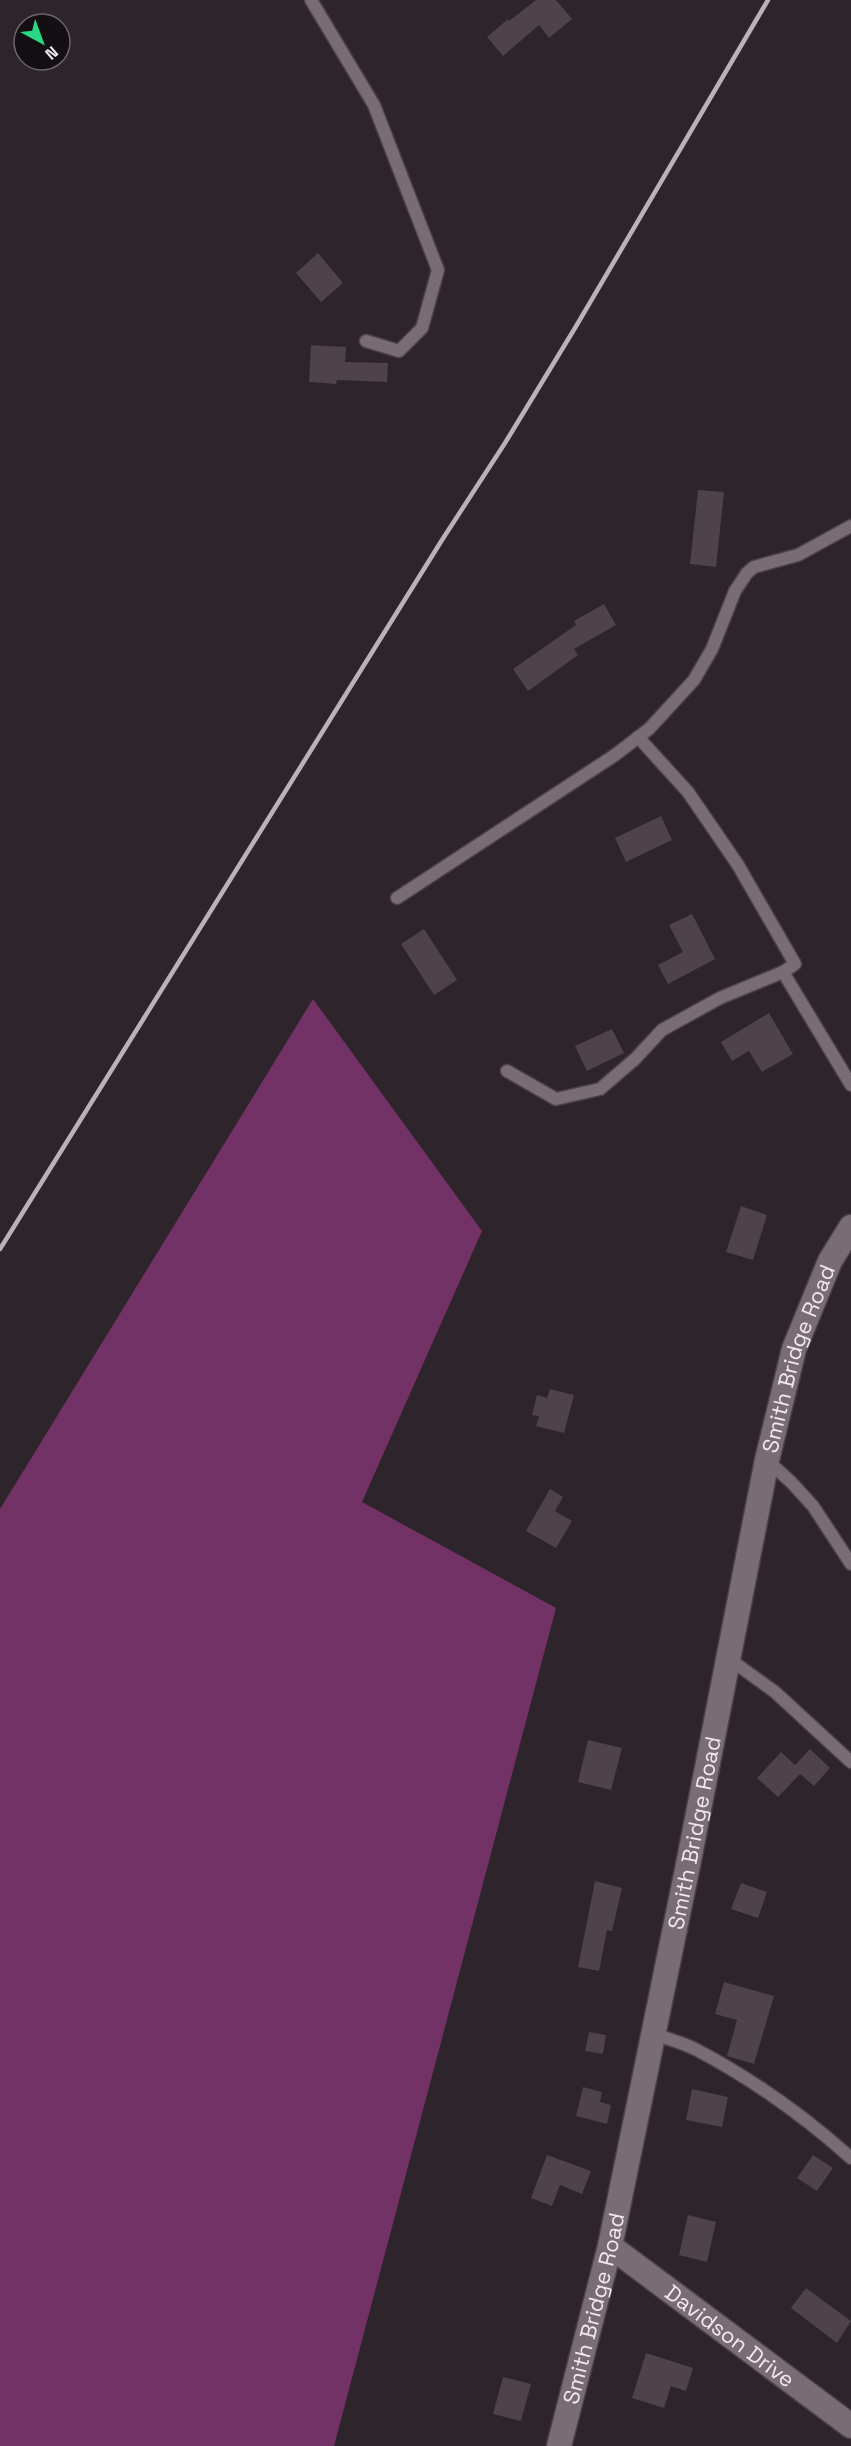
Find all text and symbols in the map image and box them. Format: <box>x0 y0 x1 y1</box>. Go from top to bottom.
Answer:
north arrow <box>12 12 72 72</box>
text: N <box>41 41 62 64</box>
street label: Smith Bridge Road <box>755 1260 841 1456</box>
street label: Smith Bridge Road <box>661 1734 727 1932</box>
street label: Smith Bridge Road <box>556 2210 630 2407</box>
street label: Davidson Drive <box>660 2278 801 2393</box>

